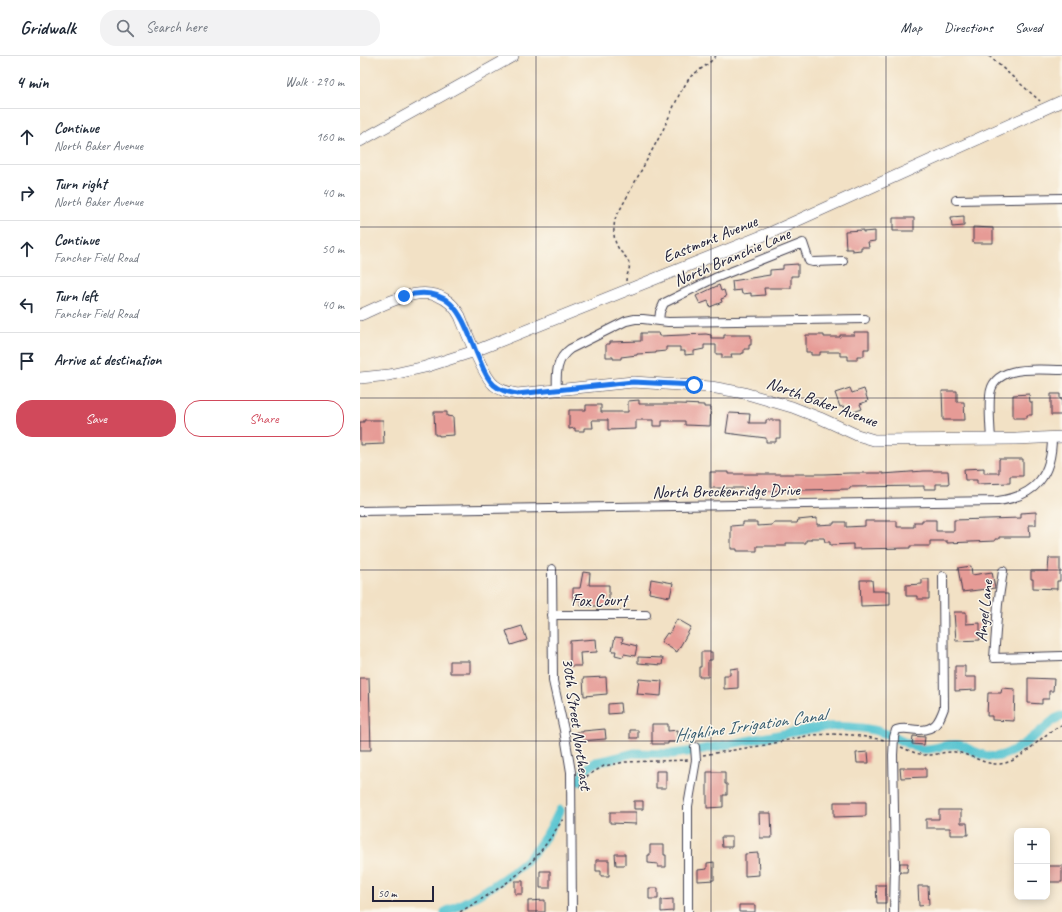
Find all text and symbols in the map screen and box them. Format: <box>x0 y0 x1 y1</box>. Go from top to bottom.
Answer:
search box <box>100 10 380 46</box>
text: Gridwalk <box>20 16 76 40</box>
icon: search <box>114 17 136 39</box>
text: Search here <box>146 18 207 37</box>
text: Map <box>901 19 922 36</box>
text: Directions <box>944 19 993 36</box>
text: Saved <box>1015 19 1042 36</box>
text: 4 min <box>16 72 49 93</box>
text: Walk · 290 m <box>285 74 344 90</box>
text: Continue <box>54 119 99 138</box>
icon: ahead <box>16 126 38 148</box>
text: 160 m <box>316 129 344 145</box>
text: North Baker Avenue <box>54 138 143 154</box>
text: Turn right <box>54 175 107 194</box>
icon: right <box>16 182 38 204</box>
text: 40 m <box>322 185 344 201</box>
text: North Baker Avenue <box>54 194 143 210</box>
street label: Eastmont Avenue <box>660 210 762 267</box>
street label: North Branchie Lane <box>671 222 795 291</box>
text: Continue <box>54 231 99 250</box>
icon: ahead <box>16 238 38 260</box>
text: 50 m <box>322 241 344 257</box>
text: Fancher Field Road <box>54 250 138 266</box>
text: Turn left <box>54 287 97 306</box>
route end <box>395 287 413 305</box>
icon: left <box>16 294 38 316</box>
text: 40 m <box>322 297 344 313</box>
text: Fancher Field Road <box>54 306 138 322</box>
icon: arrive <box>16 350 38 372</box>
text: Arrive at destination <box>54 351 161 370</box>
street label: North Baker Avenue <box>764 372 882 432</box>
route start <box>685 376 703 394</box>
button: Save <box>16 400 176 437</box>
button: Share <box>184 400 344 437</box>
street label: North Breckenridge Drive <box>652 479 801 503</box>
street label: Angel Lane <box>970 578 998 643</box>
street label: Fox Court <box>571 590 629 611</box>
street label: 30th Street Northeast <box>557 657 597 794</box>
water label: Highline Irrigation Canal <box>673 703 833 747</box>
map controls <box>1014 828 1050 900</box>
button: + <box>1014 828 1050 864</box>
button: − <box>1014 864 1050 900</box>
scale bar <box>372 884 434 903</box>
text: 50 m <box>378 886 397 900</box>

